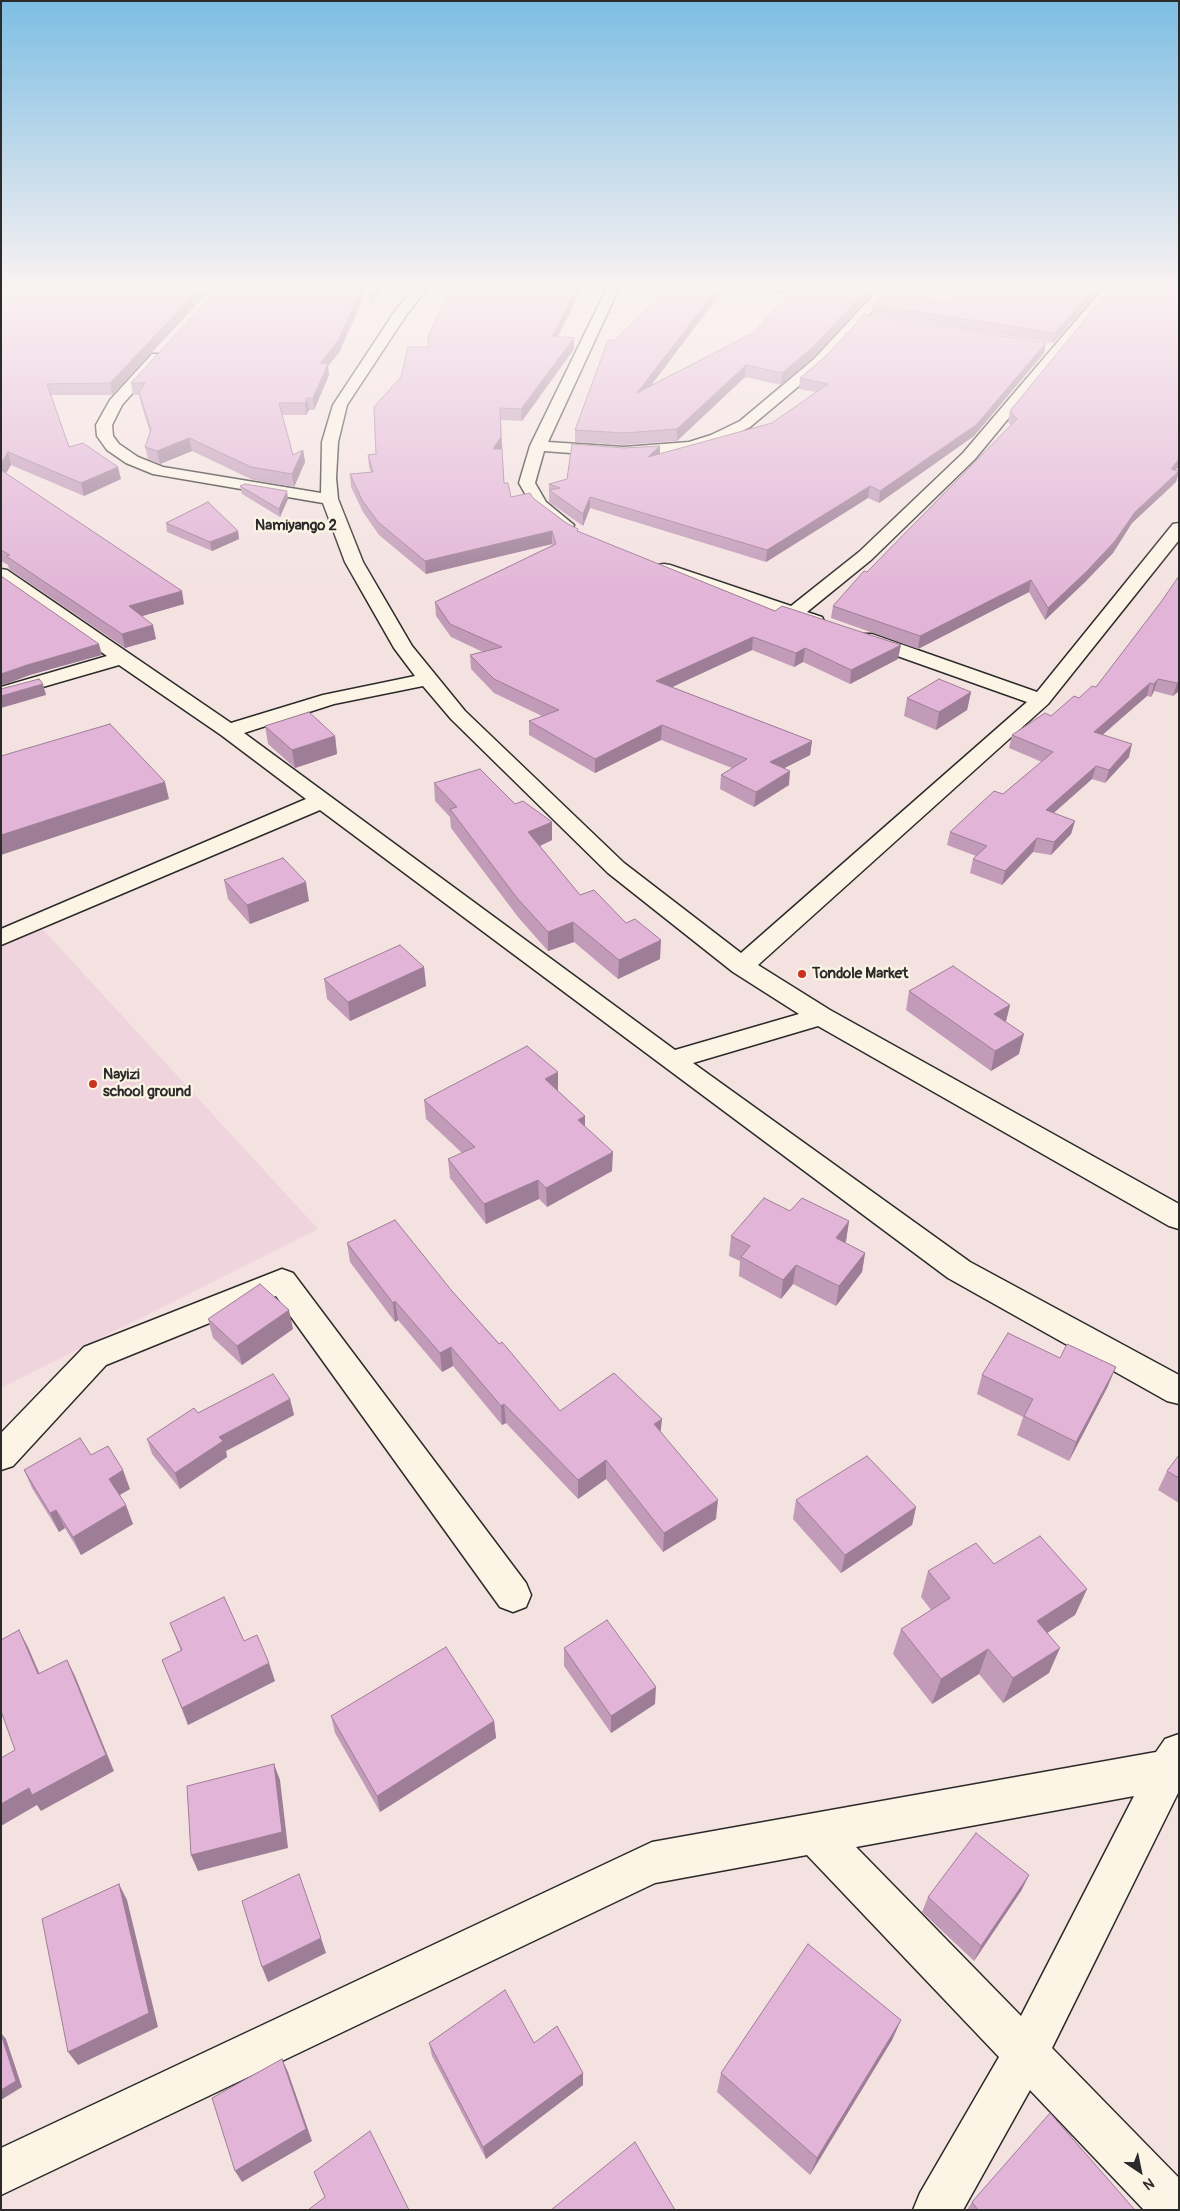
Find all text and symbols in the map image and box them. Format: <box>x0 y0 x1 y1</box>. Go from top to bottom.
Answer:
district label: Namiyango 2 <box>255 517 337 535</box>
place label: Tondole Market <box>812 965 908 983</box>
marker: Tondole Market <box>796 968 808 980</box>
place label: Nayizi school ground <box>103 1066 191 1101</box>
marker: Nayizi school ground <box>87 1078 99 1090</box>
north arrow <box>1115 2146 1165 2196</box>
text: N <box>1140 2174 1157 2194</box>

